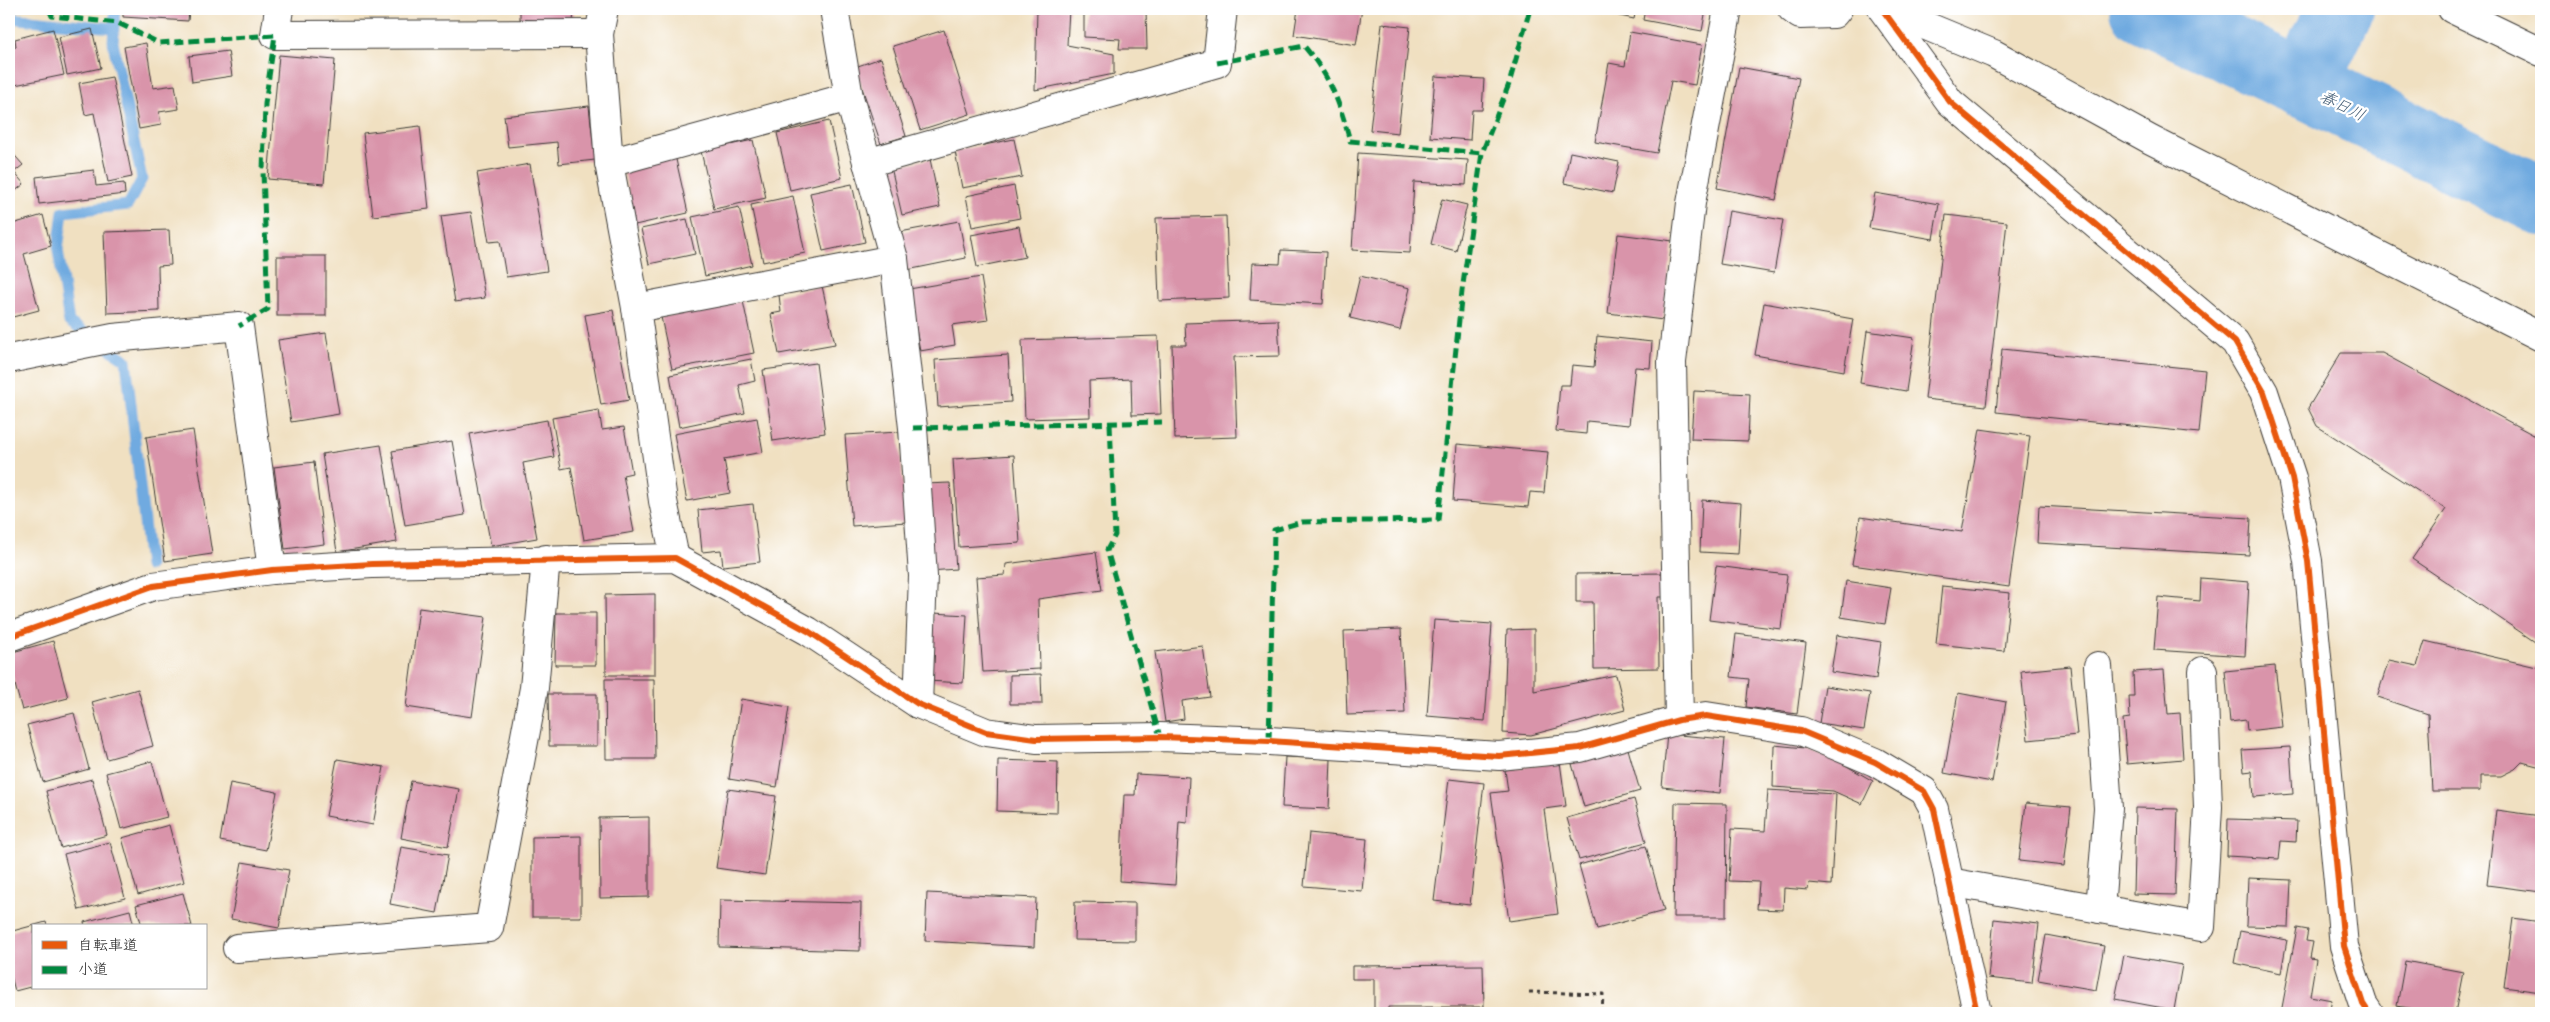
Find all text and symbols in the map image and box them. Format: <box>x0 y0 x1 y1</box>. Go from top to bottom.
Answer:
water label: 春日川 <box>2317 85 2369 125</box>
legend <box>32 924 208 990</box>
text: 自転車道 <box>78 935 138 954</box>
text: 小道 <box>78 959 108 978</box>

